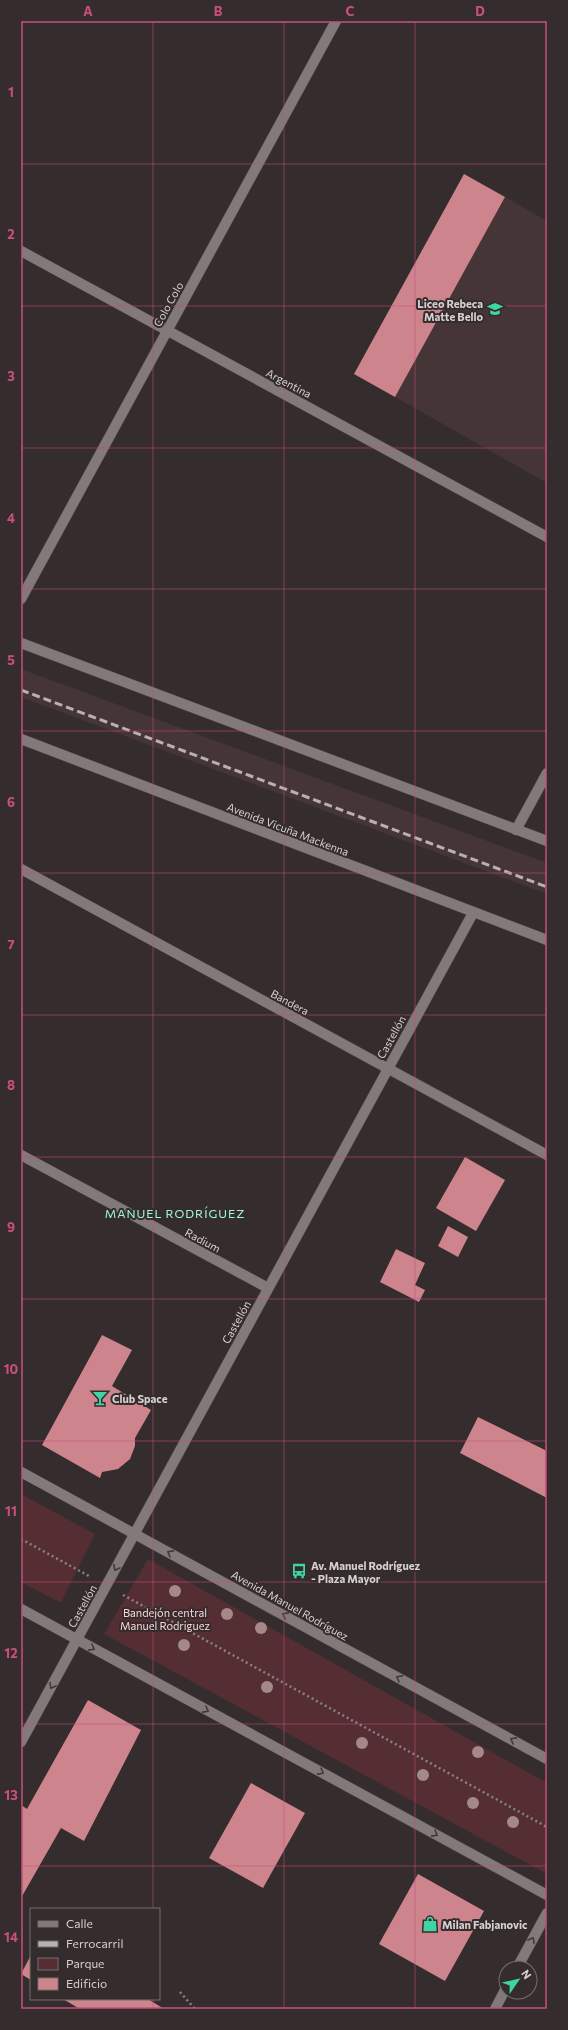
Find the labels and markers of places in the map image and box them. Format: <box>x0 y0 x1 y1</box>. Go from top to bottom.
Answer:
place label: Liceo Rebeca Matte Bello <box>417 297 483 323</box>
school or university icon: Liceo Rebeca Matte Bello <box>486 300 504 318</box>
bar icon: Club Space <box>91 1389 109 1407</box>
place label: Club Space <box>112 1392 168 1405</box>
place label: Av. Manuel Rodríguez - Plaza Mayor <box>311 1559 420 1585</box>
bus stop icon: Av. Manuel Rodríguez - Plaza Mayor <box>290 1562 308 1580</box>
shop icon: Milan Fabjanovic <box>421 1915 439 1933</box>
place label: Milan Fabjanovic <box>442 1918 527 1931</box>

